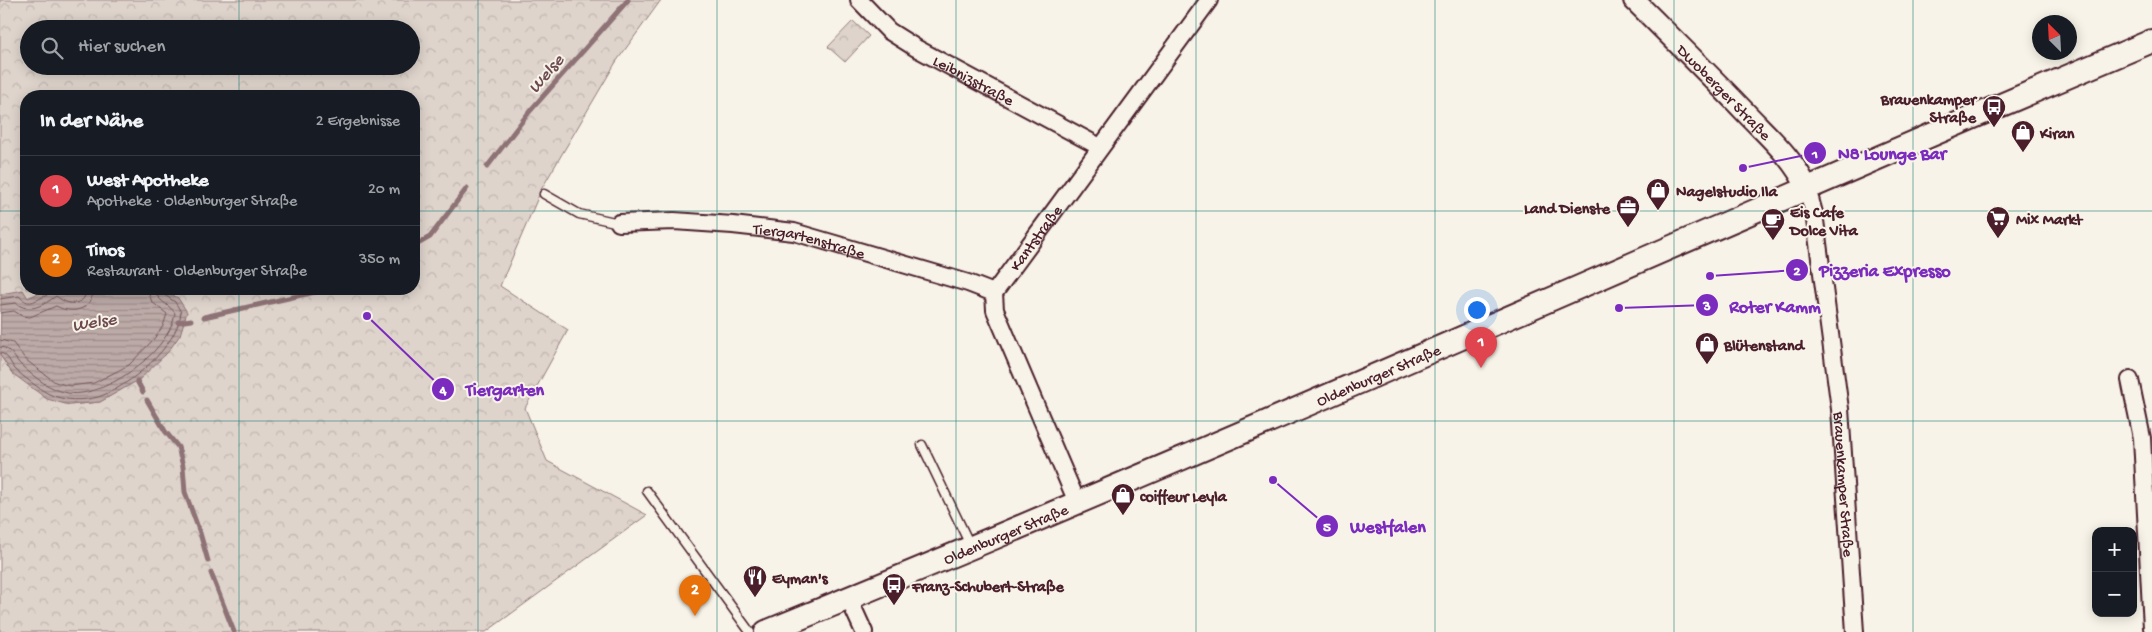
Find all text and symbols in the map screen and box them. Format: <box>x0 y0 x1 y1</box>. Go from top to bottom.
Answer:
north arrow <box>2032 15 2077 60</box>
search box <box>20 20 420 75</box>
icon: search <box>38 34 66 62</box>
text: Hier suchen <box>78 36 165 59</box>
street label: Dwoberger Straße <box>1671 41 1774 146</box>
water label: Welse <box>524 50 570 98</box>
street label: Leibnizstraße <box>929 53 1017 112</box>
place label: Brauenkamper Straße <box>1880 92 1978 129</box>
bus stop icon: Brauenkamper Straße <box>1981 94 2007 128</box>
text: In der Nähe <box>40 110 143 135</box>
text: 2 Ergebnisse <box>316 113 400 132</box>
shop icon: Kiran <box>2010 119 2036 153</box>
place label: Kiran <box>2039 126 2075 145</box>
callout: N8 Lounge Bar <box>1803 136 1956 169</box>
text: N8 Lounge Bar <box>1838 145 1949 166</box>
text: 1 <box>1811 146 1818 164</box>
text: West Apotheke <box>87 170 209 193</box>
shop icon: Nagelstudio Ila <box>1645 177 1671 211</box>
text: 1 <box>53 181 59 200</box>
text: 20 m <box>368 181 400 200</box>
place label: Nagelstudio Ila <box>1676 184 1778 203</box>
text: Apotheke · Oldenburger Straße <box>87 193 297 212</box>
office icon: Land Dienste <box>1615 194 1641 228</box>
place label: Land Dienste <box>1524 201 1611 220</box>
street label: Kantstraße <box>1007 202 1069 276</box>
place label: Eis Cafe Dolce Vita <box>1788 204 1859 242</box>
supermarket icon: Mix Markt <box>1985 205 2011 239</box>
cafe icon: Eis Cafe Dolce Vita <box>1760 207 1786 241</box>
place label: Mix Markt <box>2016 212 2084 231</box>
street label: Tiergartenstraße <box>751 221 867 265</box>
text: Tinos <box>87 240 124 263</box>
text: 2 <box>52 251 60 270</box>
text: 350 m <box>359 251 400 270</box>
callout: Pizzeria Expresso <box>1784 253 1960 286</box>
text: Pizzeria Expresso <box>1818 262 1951 283</box>
text: Restaurant · Oldenburger Straße <box>87 263 307 282</box>
text: 2 <box>1793 263 1801 281</box>
callout: Roter Kamm <box>1695 289 1831 322</box>
your location <box>1464 297 1490 323</box>
text: 3 <box>1702 298 1711 316</box>
text: Roter Kamm <box>1728 298 1821 319</box>
water label: Welse <box>71 310 119 337</box>
pin: 1 <box>1465 327 1497 368</box>
shop icon: Blütenstand <box>1694 331 1720 365</box>
place label: Blütenstand <box>1723 338 1806 357</box>
street label: Oldenburger Straße <box>1314 342 1445 412</box>
callout: Tiergarten <box>431 372 554 405</box>
text: Tiergarten <box>464 381 545 402</box>
text: 4 <box>438 382 447 400</box>
street label: Brauenkamper Straße <box>1827 410 1856 558</box>
shop icon: coiffeur Leyla <box>1110 482 1136 516</box>
place label: coiffeur Leyla <box>1140 488 1228 508</box>
street label: Oldenburger Straße <box>941 501 1073 571</box>
callout: Westfalen <box>1315 509 1436 542</box>
text: Westfalen <box>1349 518 1426 539</box>
text: 5 <box>1323 519 1331 537</box>
map controls <box>2092 527 2137 617</box>
button: + <box>2092 527 2137 572</box>
restaurant icon: Eyman's <box>742 564 768 598</box>
place label: Eyman's <box>772 571 829 590</box>
bus stop icon: Franz-Schubert-Straße <box>881 572 907 606</box>
button: − <box>2092 572 2137 617</box>
pin: 2 <box>679 575 711 616</box>
place label: Franz-Schubert-Straße <box>911 579 1065 598</box>

